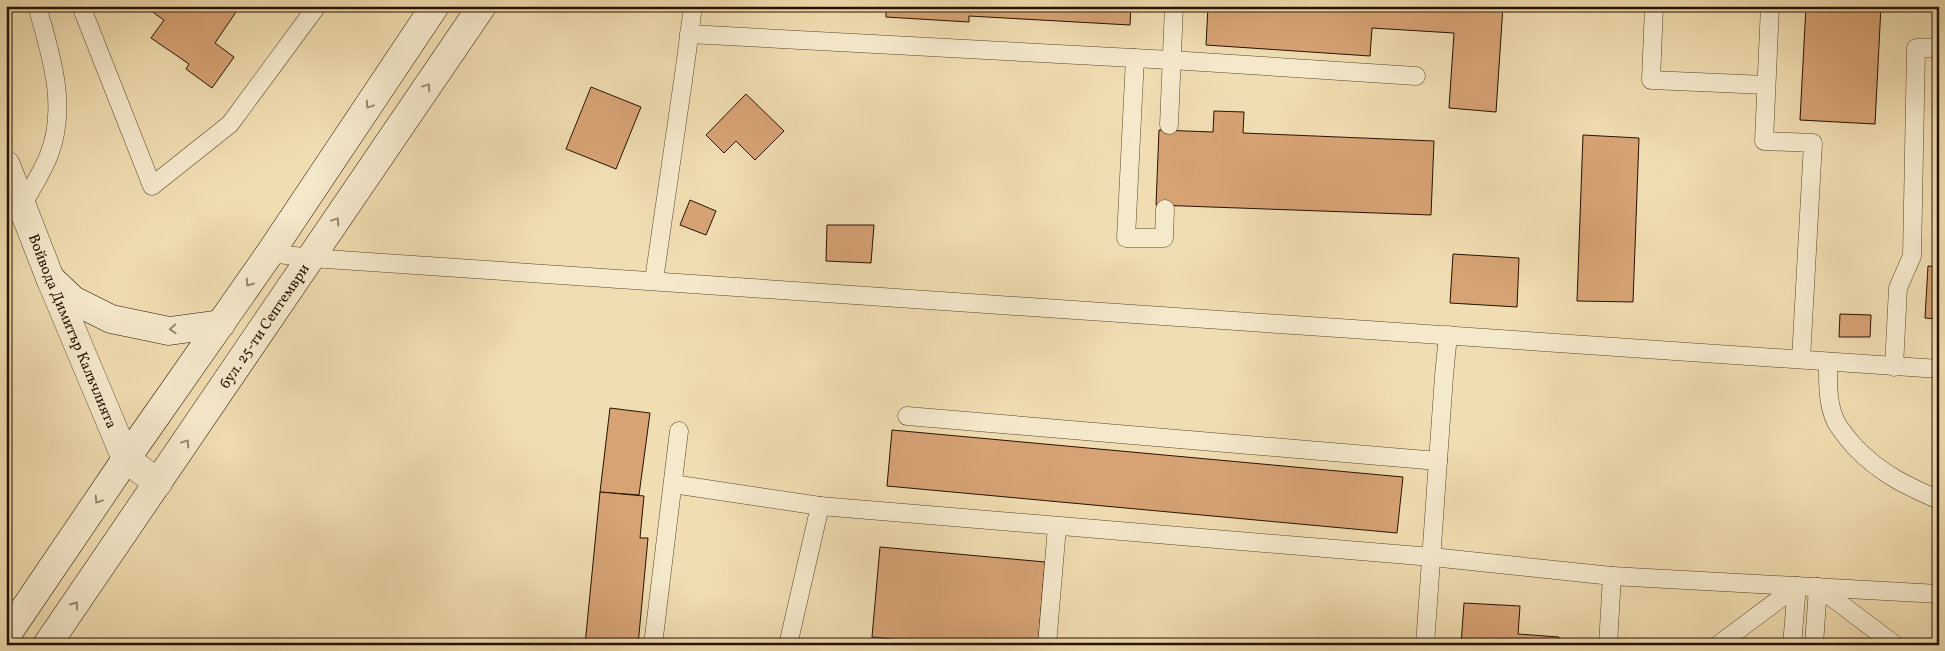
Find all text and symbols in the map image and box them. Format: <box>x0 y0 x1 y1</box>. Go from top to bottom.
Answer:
one-way arrow <box>421 83 430 92</box>
one-way arrow <box>366 99 375 109</box>
one-way arrow <box>330 217 339 227</box>
street label: Войвода Димитър Калъчлията <box>22 231 121 432</box>
street label: бул. 25-ти Септември <box>215 260 315 393</box>
one-way arrow <box>246 278 255 287</box>
one-way arrow <box>169 324 177 335</box>
one-way arrow <box>180 439 189 448</box>
one-way arrow <box>95 494 105 503</box>
one-way arrow <box>69 601 78 610</box>

